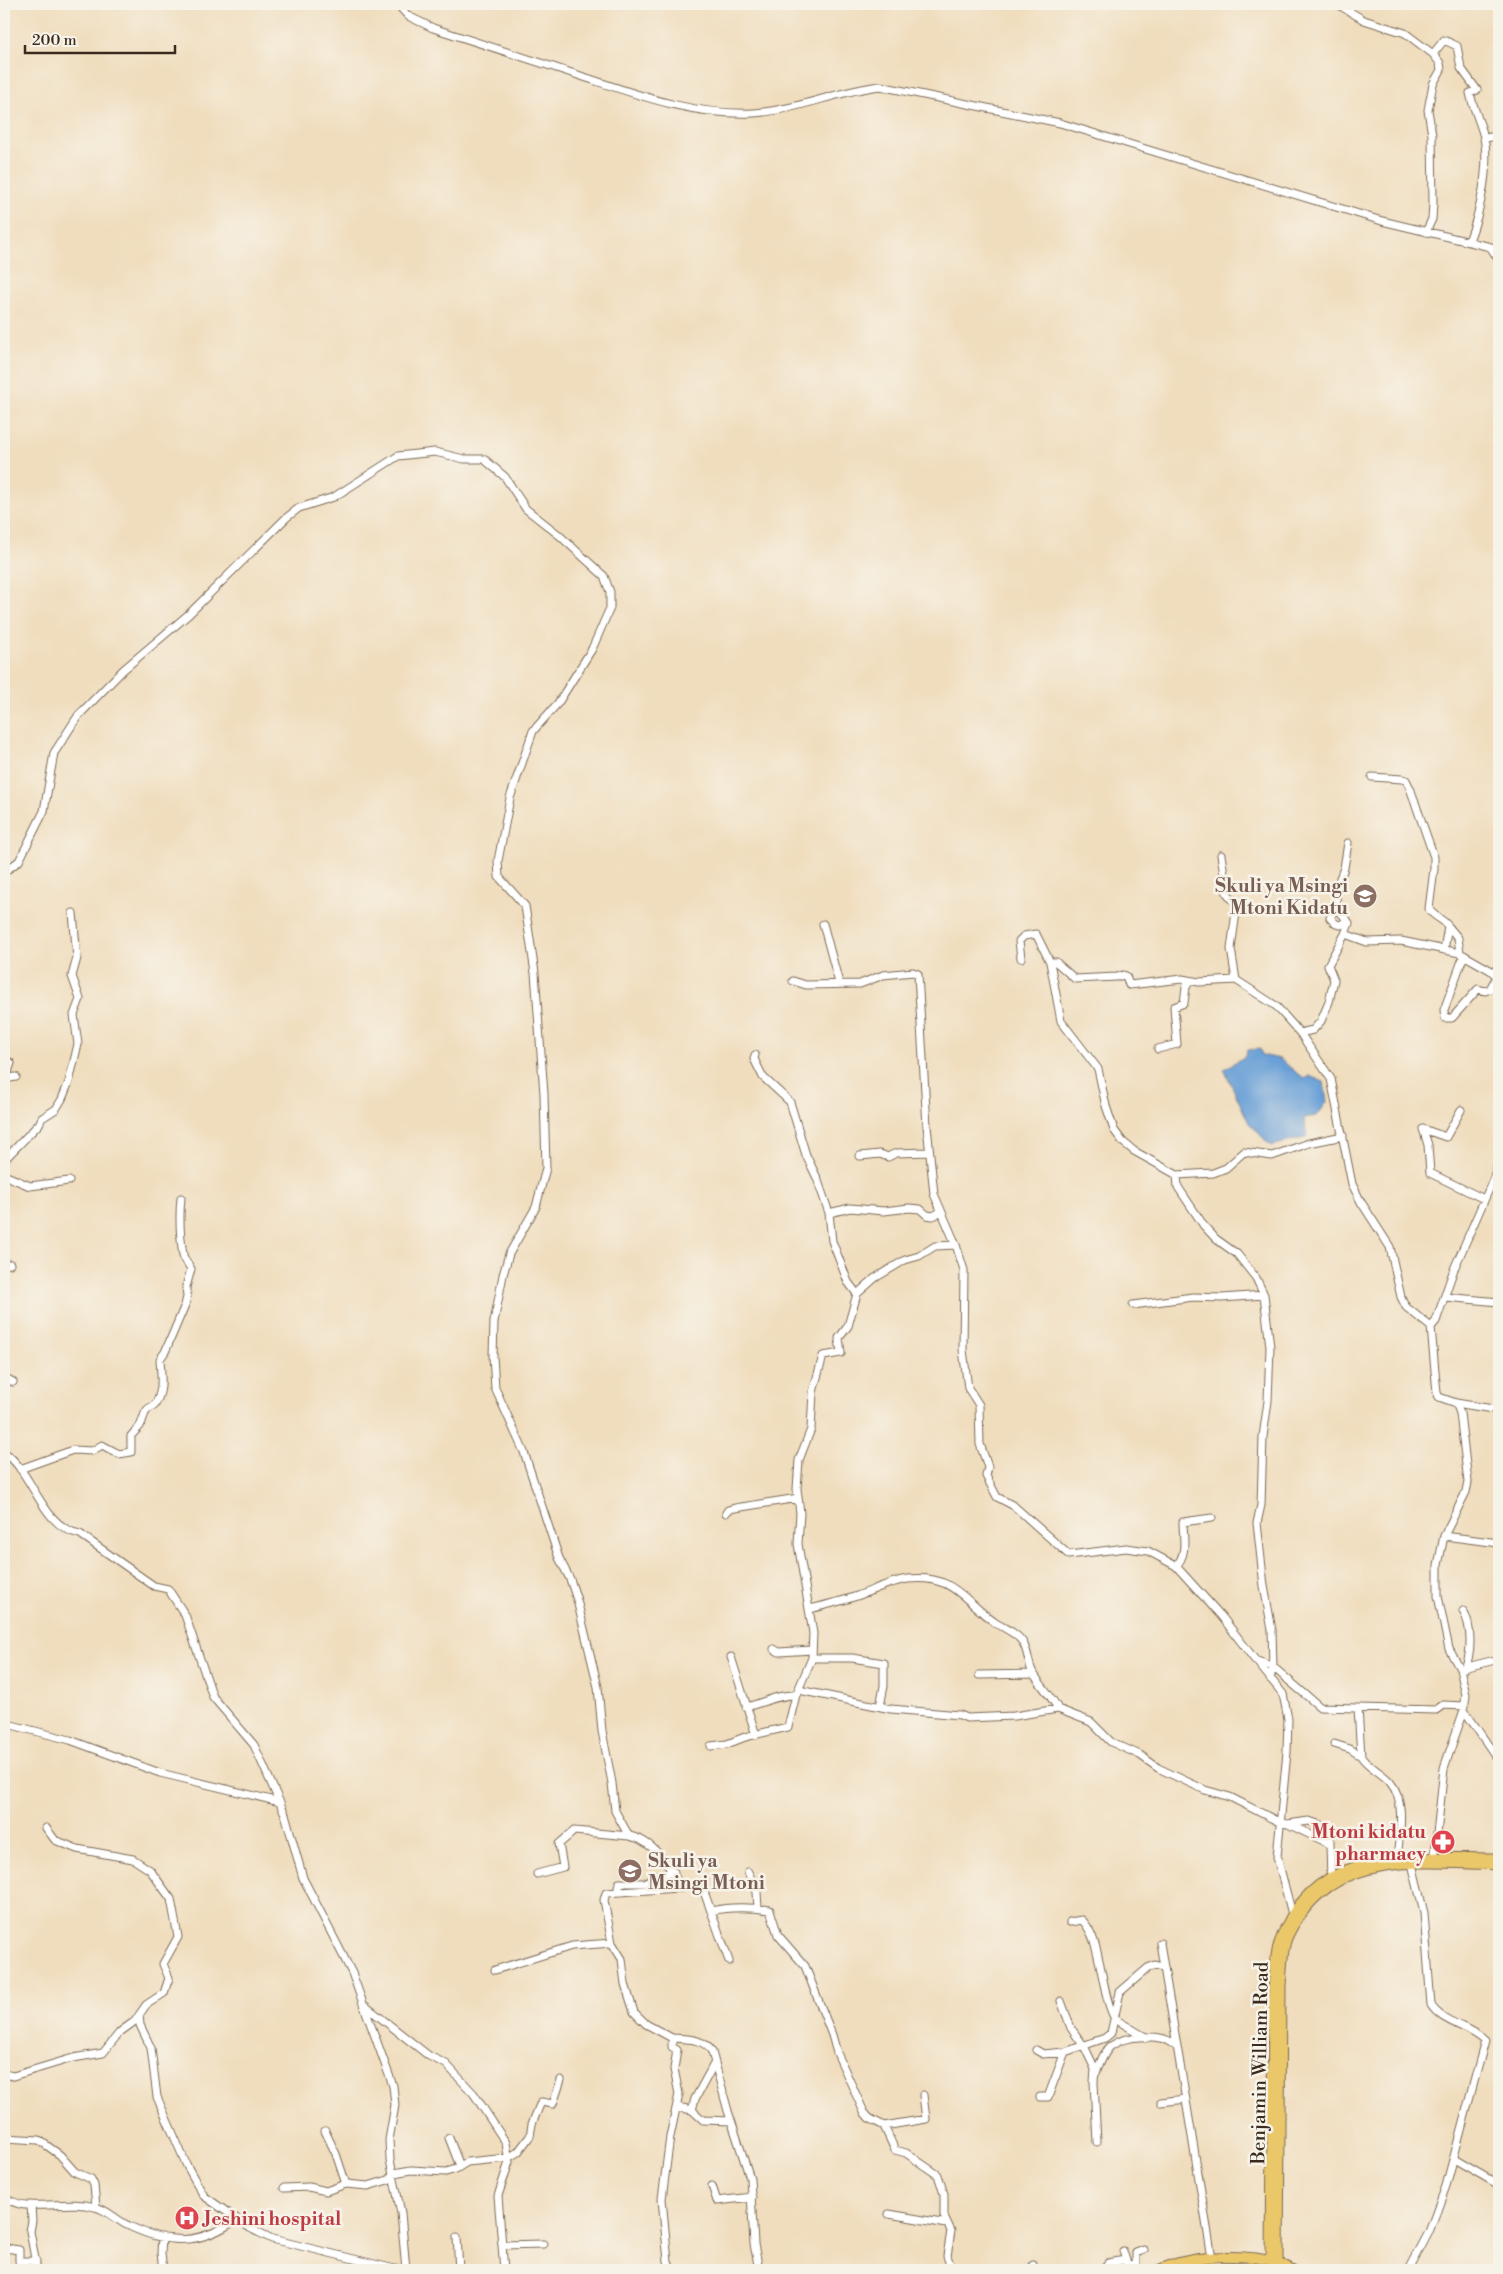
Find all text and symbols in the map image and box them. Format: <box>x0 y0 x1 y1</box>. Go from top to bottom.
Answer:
scale bar <box>25 22 175 54</box>
text: 200 m <box>32 31 77 50</box>
place label: Skuli ya Msingi Mtoni Kidatu <box>1215 874 1348 920</box>
school or university icon: Skuli ya Msingi Mtoni Kidatu <box>1352 883 1378 909</box>
place label: Mtoni kidatu pharmacy <box>1311 1820 1426 1866</box>
pharmacy icon: Mtoni kidatu pharmacy <box>1430 1829 1456 1855</box>
place label: Skuli ya Msingi Mtoni <box>648 1849 765 1895</box>
school or university icon: Skuli ya Msingi Mtoni <box>617 1858 643 1884</box>
street label: Benjamin William Road <box>1246 1961 1274 2166</box>
hospital icon: Jeshini hospital <box>174 2205 200 2231</box>
place label: Jeshini hospital <box>201 2207 341 2231</box>

